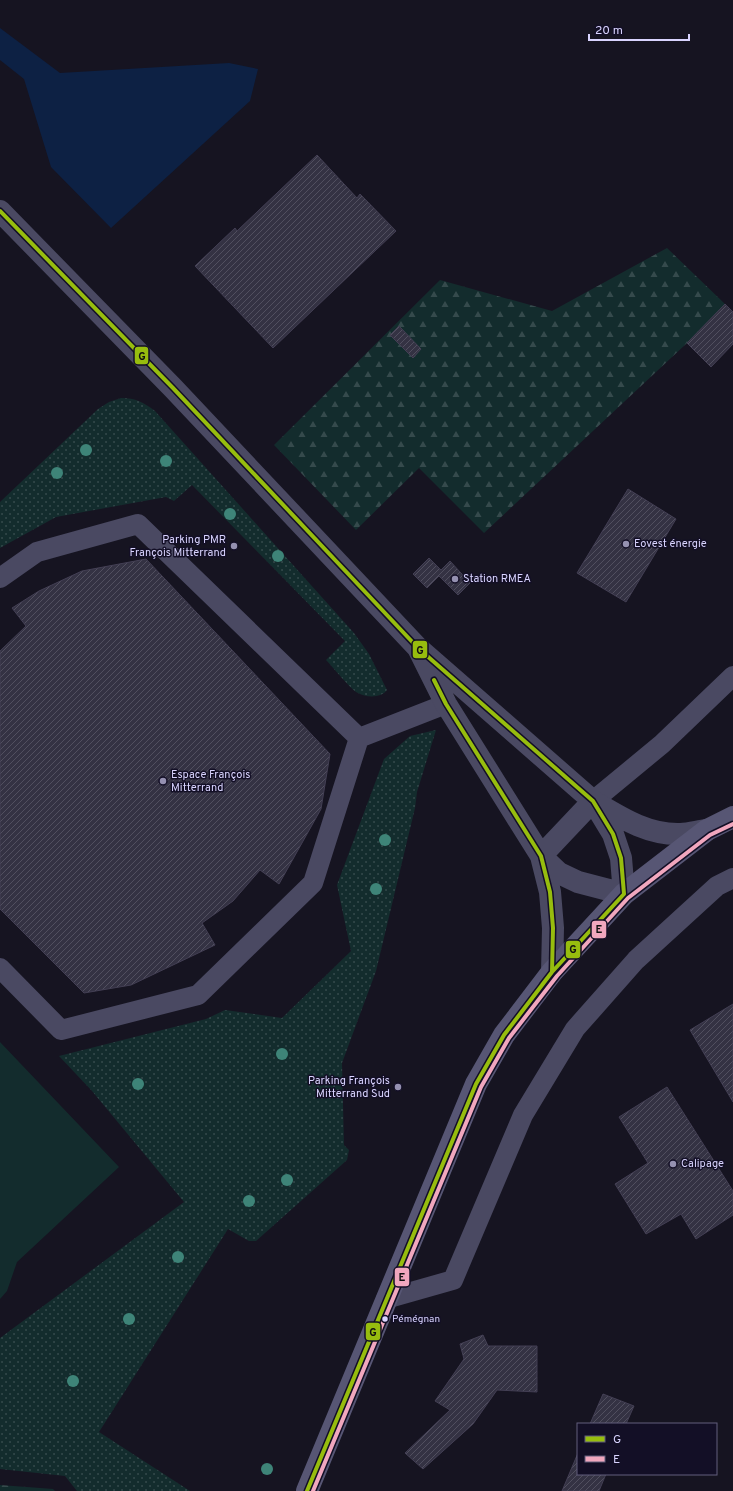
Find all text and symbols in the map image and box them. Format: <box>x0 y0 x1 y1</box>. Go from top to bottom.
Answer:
scale bar <box>589 16 689 42</box>
text: 20 m <box>595 23 623 39</box>
line badge: G <box>134 346 149 365</box>
text: G <box>138 350 146 364</box>
place label: Parking PMR François Mitterrand <box>130 533 226 560</box>
place label: Eovest énergie <box>634 537 707 551</box>
marker: Eovest énergie <box>621 539 631 549</box>
marker: Parking PMR François Mitterrand <box>229 541 239 551</box>
place label: Station RMEA <box>463 572 531 586</box>
marker: Station RMEA <box>450 574 460 584</box>
line badge: G <box>412 640 428 659</box>
text: G <box>416 644 424 658</box>
place label: Espace François Mitterrand <box>171 768 250 795</box>
marker: Espace François Mitterrand <box>158 776 168 786</box>
line badge: E <box>591 920 607 939</box>
text: E <box>596 923 603 937</box>
line badge: G <box>565 940 581 959</box>
text: G <box>569 943 577 957</box>
place label: Parking François Mitterrand Sud <box>308 1074 390 1101</box>
marker: Parking François Mitterrand Sud <box>393 1082 403 1092</box>
place label: Calipage <box>681 1157 724 1171</box>
marker: Calipage <box>668 1159 678 1169</box>
line badge: E <box>394 1267 410 1287</box>
text: E <box>399 1271 406 1285</box>
place label: Pémégnan <box>392 1313 440 1326</box>
marker: Pémégnan <box>380 1314 390 1324</box>
line badge: G <box>365 1322 381 1341</box>
text: G <box>369 1326 377 1340</box>
legend <box>577 1423 717 1475</box>
text: G <box>613 1432 621 1448</box>
text: E <box>613 1452 620 1468</box>

